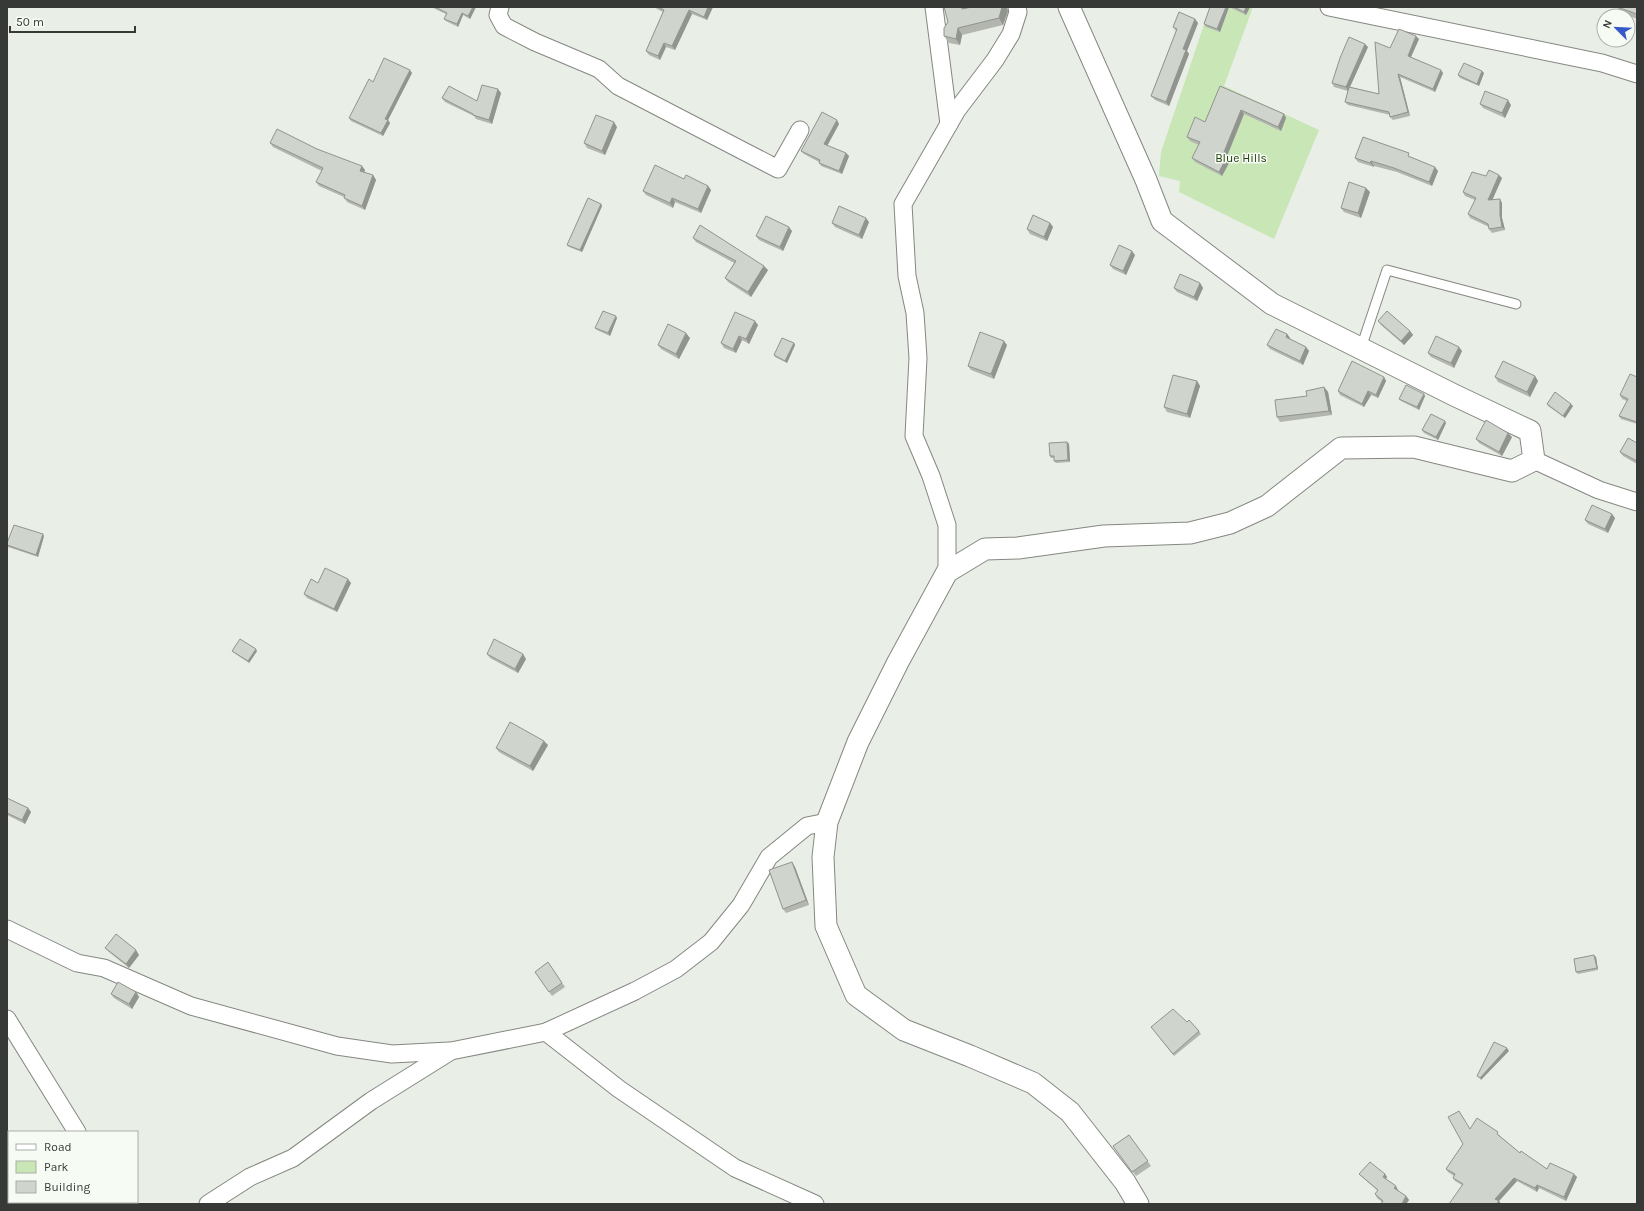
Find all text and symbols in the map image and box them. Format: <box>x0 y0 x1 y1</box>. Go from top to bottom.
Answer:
scale bar <box>10 8 135 34</box>
north arrow <box>1596 8 1636 48</box>
text: 50 m <box>16 15 44 29</box>
text: N <box>1600 18 1615 30</box>
park label: Blue Hills <box>1215 151 1267 165</box>
legend <box>8 1131 138 1203</box>
text: Road <box>44 1140 72 1154</box>
text: Park <box>44 1160 69 1174</box>
text: Building <box>44 1180 91 1194</box>

